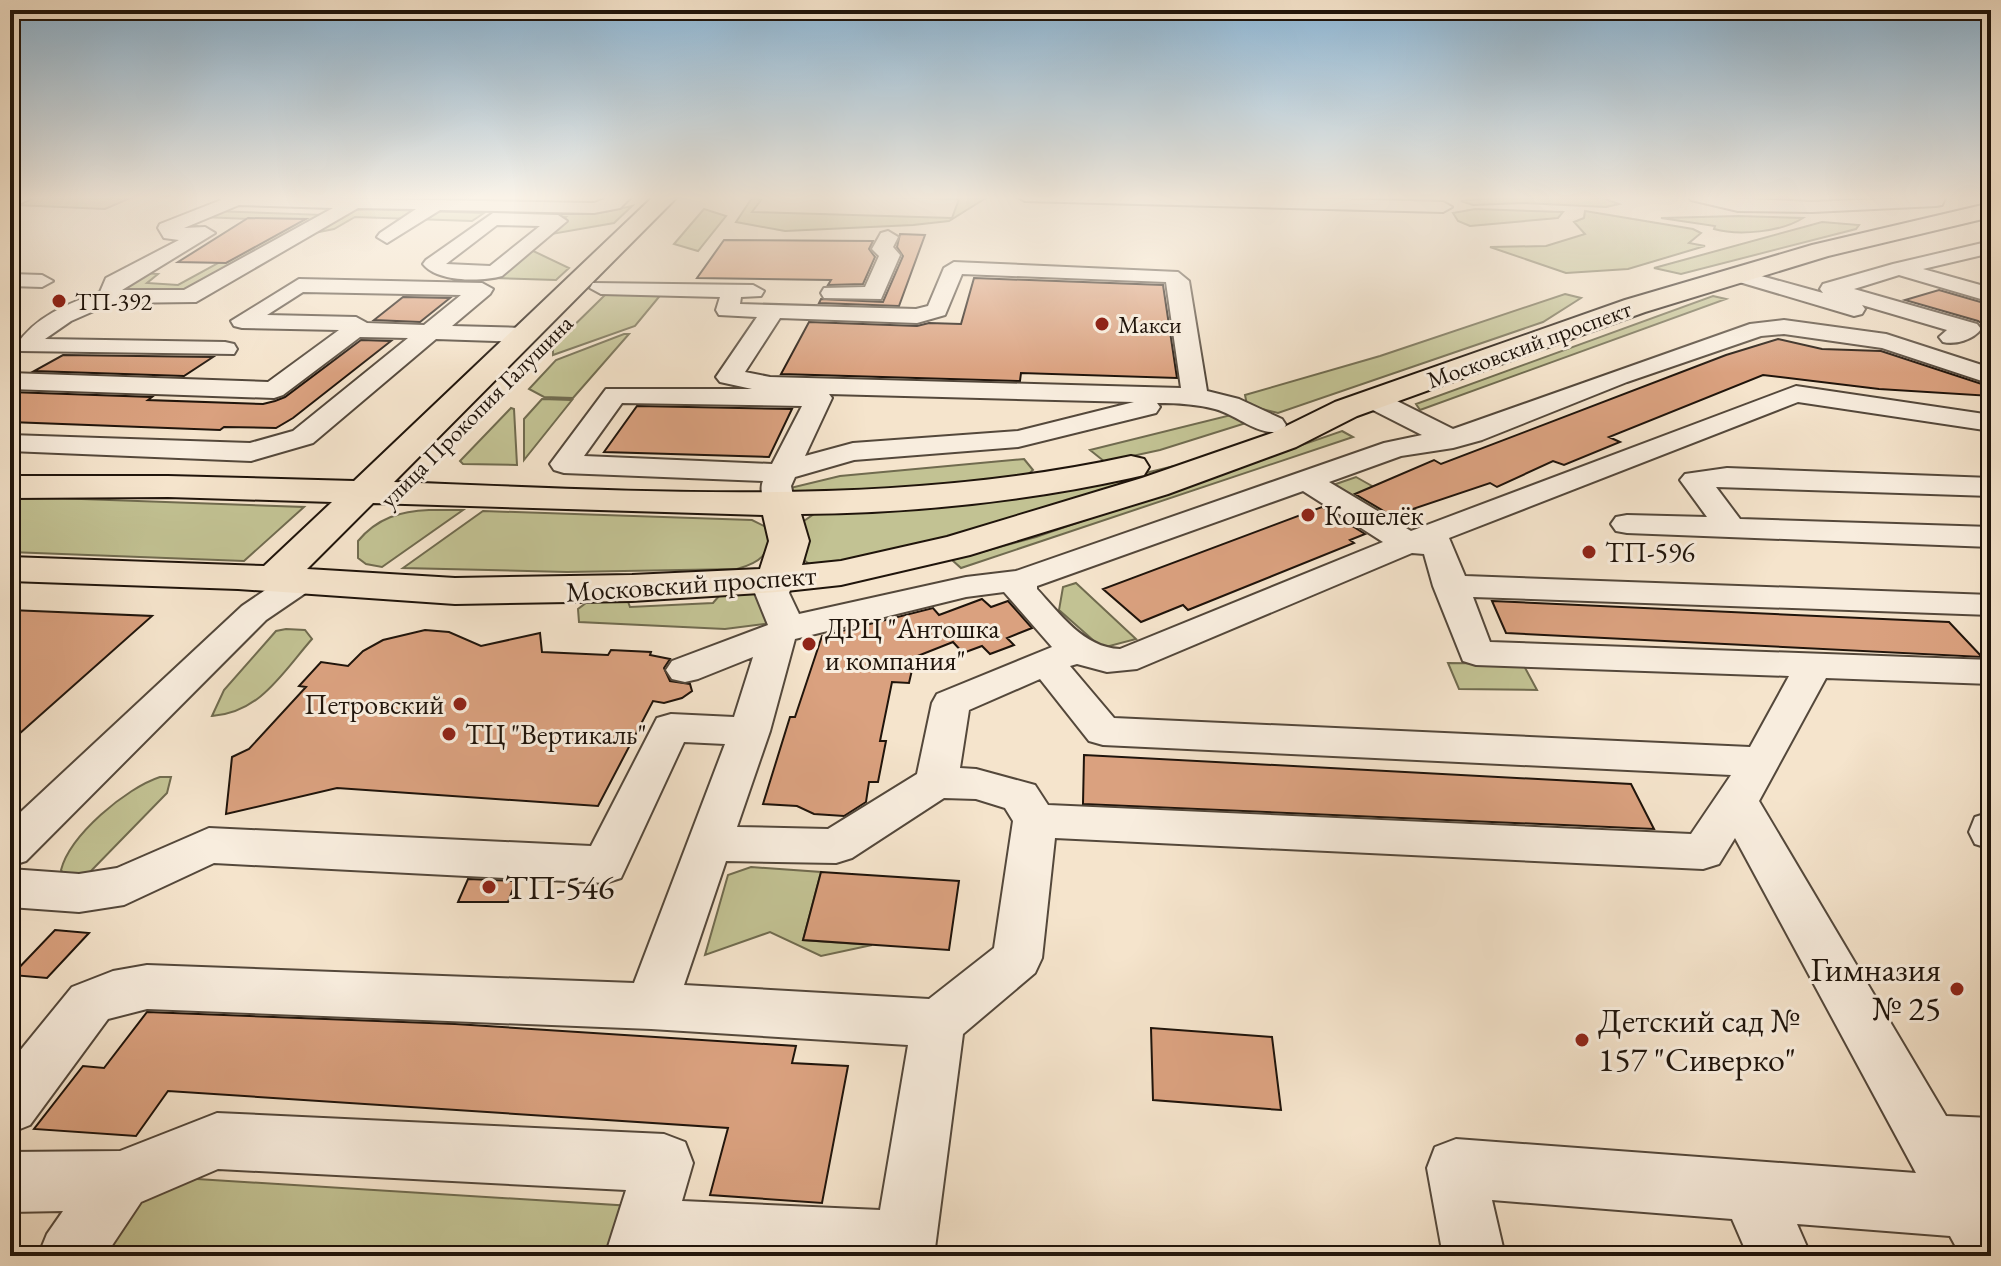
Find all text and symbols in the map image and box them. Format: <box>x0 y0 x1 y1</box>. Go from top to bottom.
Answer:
place label: ТП-392 <box>75 286 153 317</box>
marker: ТП-392 <box>50 292 68 310</box>
street label: Московский проспект <box>1423 293 1635 395</box>
street label: улица Прокопия Галушина <box>373 307 580 514</box>
place label: Макси <box>1118 309 1182 340</box>
marker: Макси <box>1093 315 1111 333</box>
place label: Кошелёк <box>1324 497 1424 533</box>
marker: Кошелёк <box>1299 506 1317 524</box>
place label: ТП-596 <box>1605 534 1695 570</box>
marker: ТП-596 <box>1580 543 1598 561</box>
street label: Московский проспект <box>565 556 818 610</box>
place label: ДРЦ "Антошка и компания" <box>825 610 1000 678</box>
marker: ДРЦ "Антошка и компания" <box>800 635 818 653</box>
place label: Петровский <box>304 686 444 722</box>
marker: Петровский <box>451 695 469 713</box>
place label: ТЦ "Вертикаль" <box>465 716 647 752</box>
marker: ТЦ "Вертикаль" <box>440 725 458 743</box>
place label: ТП-546 <box>505 865 614 909</box>
marker: ТП-546 <box>480 878 498 896</box>
place label: Гимназия № 25 <box>1811 947 1941 1030</box>
marker: Гимназия № 25 <box>1948 980 1966 998</box>
place label: Детский сад № 157 "Сиверко" <box>1598 998 1800 1081</box>
marker: Детский сад № 157 "Сиверко" <box>1573 1031 1591 1049</box>

